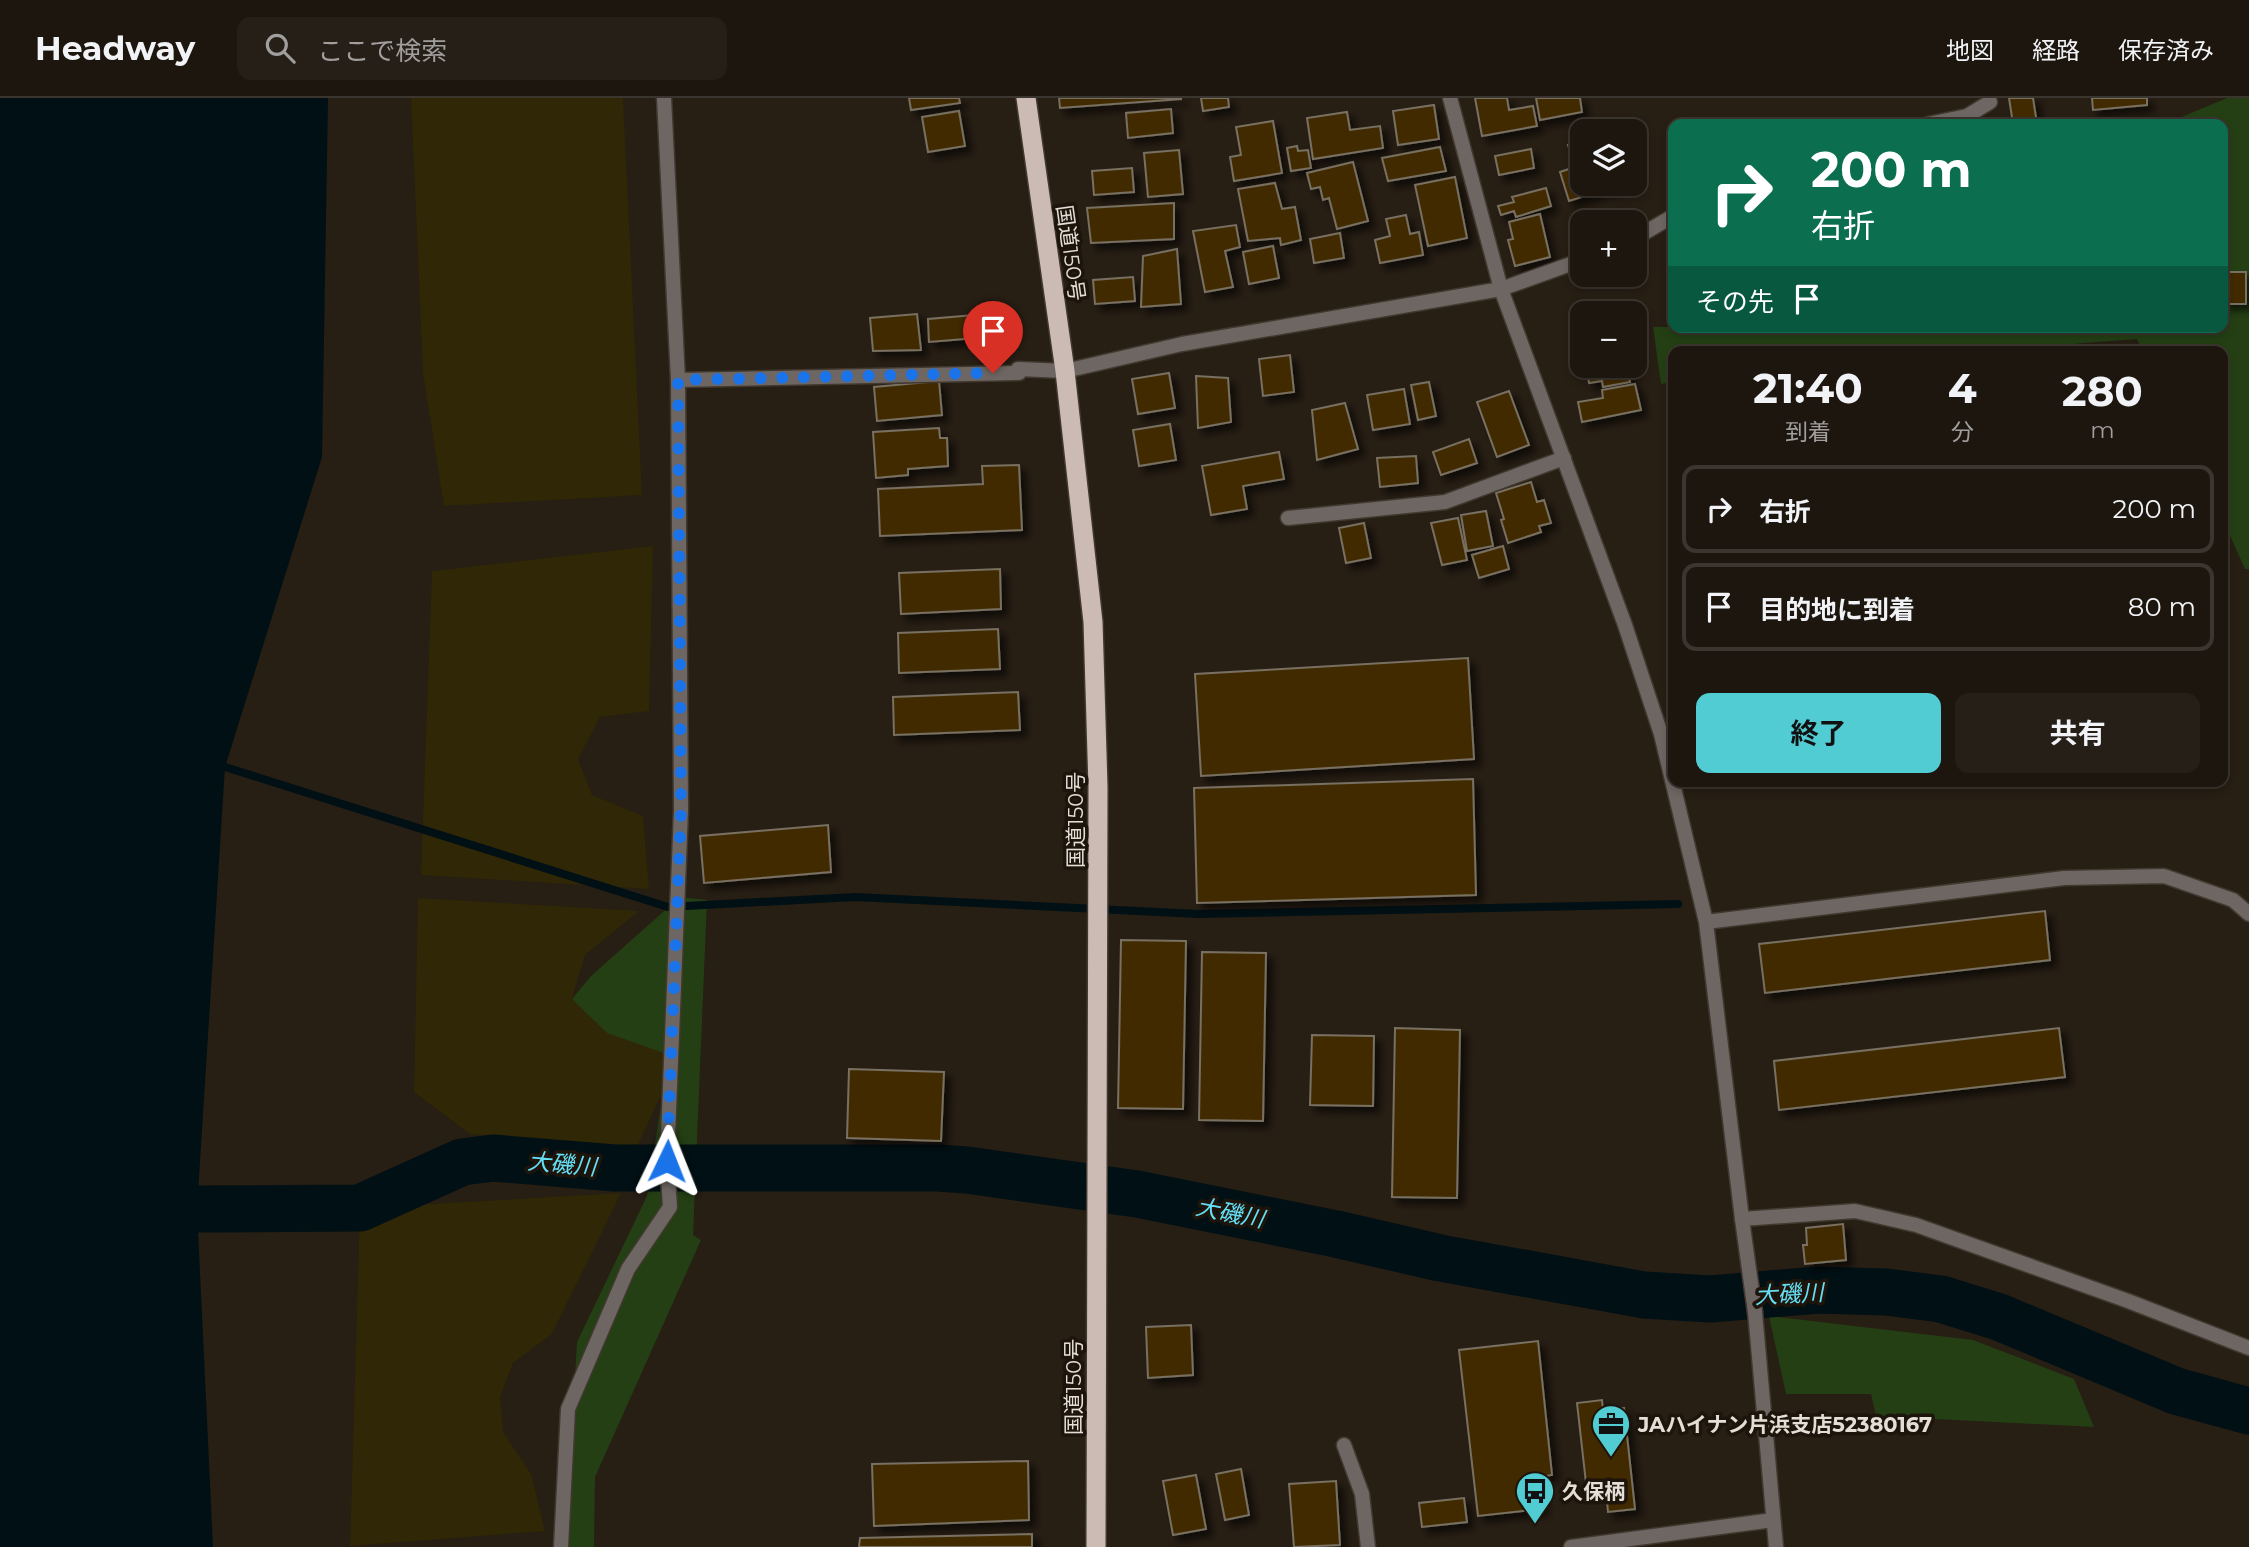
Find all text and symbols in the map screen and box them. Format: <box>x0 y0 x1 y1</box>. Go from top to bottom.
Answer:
search box <box>237 17 727 80</box>
text: Headway <box>35 28 195 68</box>
icon: search <box>261 29 299 67</box>
text: ここで検索 <box>317 35 447 67</box>
text: 地図 <box>1946 36 1994 65</box>
text: 経路 <box>2032 36 2080 65</box>
text: 保存済み <box>2118 36 2214 65</box>
map controls <box>1570 119 1647 378</box>
button: layers <box>1570 119 1647 196</box>
text: 200 m <box>1811 140 1972 199</box>
icon: right <box>1696 147 1787 238</box>
street label: 国道150号 <box>1052 204 1090 302</box>
text: 右折 <box>1811 206 1875 245</box>
button: + <box>1570 210 1647 287</box>
icon: arrive <box>1788 280 1826 318</box>
text: その先 <box>1696 286 1774 318</box>
pin <box>963 301 1023 373</box>
button: − <box>1570 301 1647 378</box>
icon: arrive <box>974 312 1012 350</box>
text: 21:40 <box>1753 362 1863 414</box>
text: 4 <box>1948 362 1977 414</box>
text: 280 <box>2062 365 2143 417</box>
text: m <box>2090 416 2115 444</box>
text: 到着 <box>1785 418 1831 446</box>
text: 分 <box>1951 418 1974 446</box>
icon: right <box>1700 490 1738 528</box>
text: 200 m <box>2112 493 2196 525</box>
text: 右折 <box>1759 496 1811 528</box>
icon: arrive <box>1700 588 1738 626</box>
text: 80 m <box>2128 591 2196 623</box>
text: 目的地に到着 <box>1759 594 1915 626</box>
button: 終了 <box>1696 693 1941 773</box>
button: 共有 <box>1955 693 2200 773</box>
street label: 国道150号 <box>1063 772 1088 868</box>
position arrow <box>630 1124 704 1198</box>
water label: 大磯川 <box>526 1147 601 1181</box>
water label: 大磯川 <box>1193 1193 1269 1234</box>
water label: 大磯川 <box>1754 1278 1827 1310</box>
street label: 国道150号 <box>1061 1339 1086 1435</box>
office icon: JAハイナン片浜支店52380167 <box>1590 1403 1632 1458</box>
place label: JAハイナン片浜支店52380167 <box>1637 1412 1932 1437</box>
bus stop icon: 久保柄 <box>1514 1470 1556 1525</box>
place label: 久保柄 <box>1562 1479 1625 1504</box>

